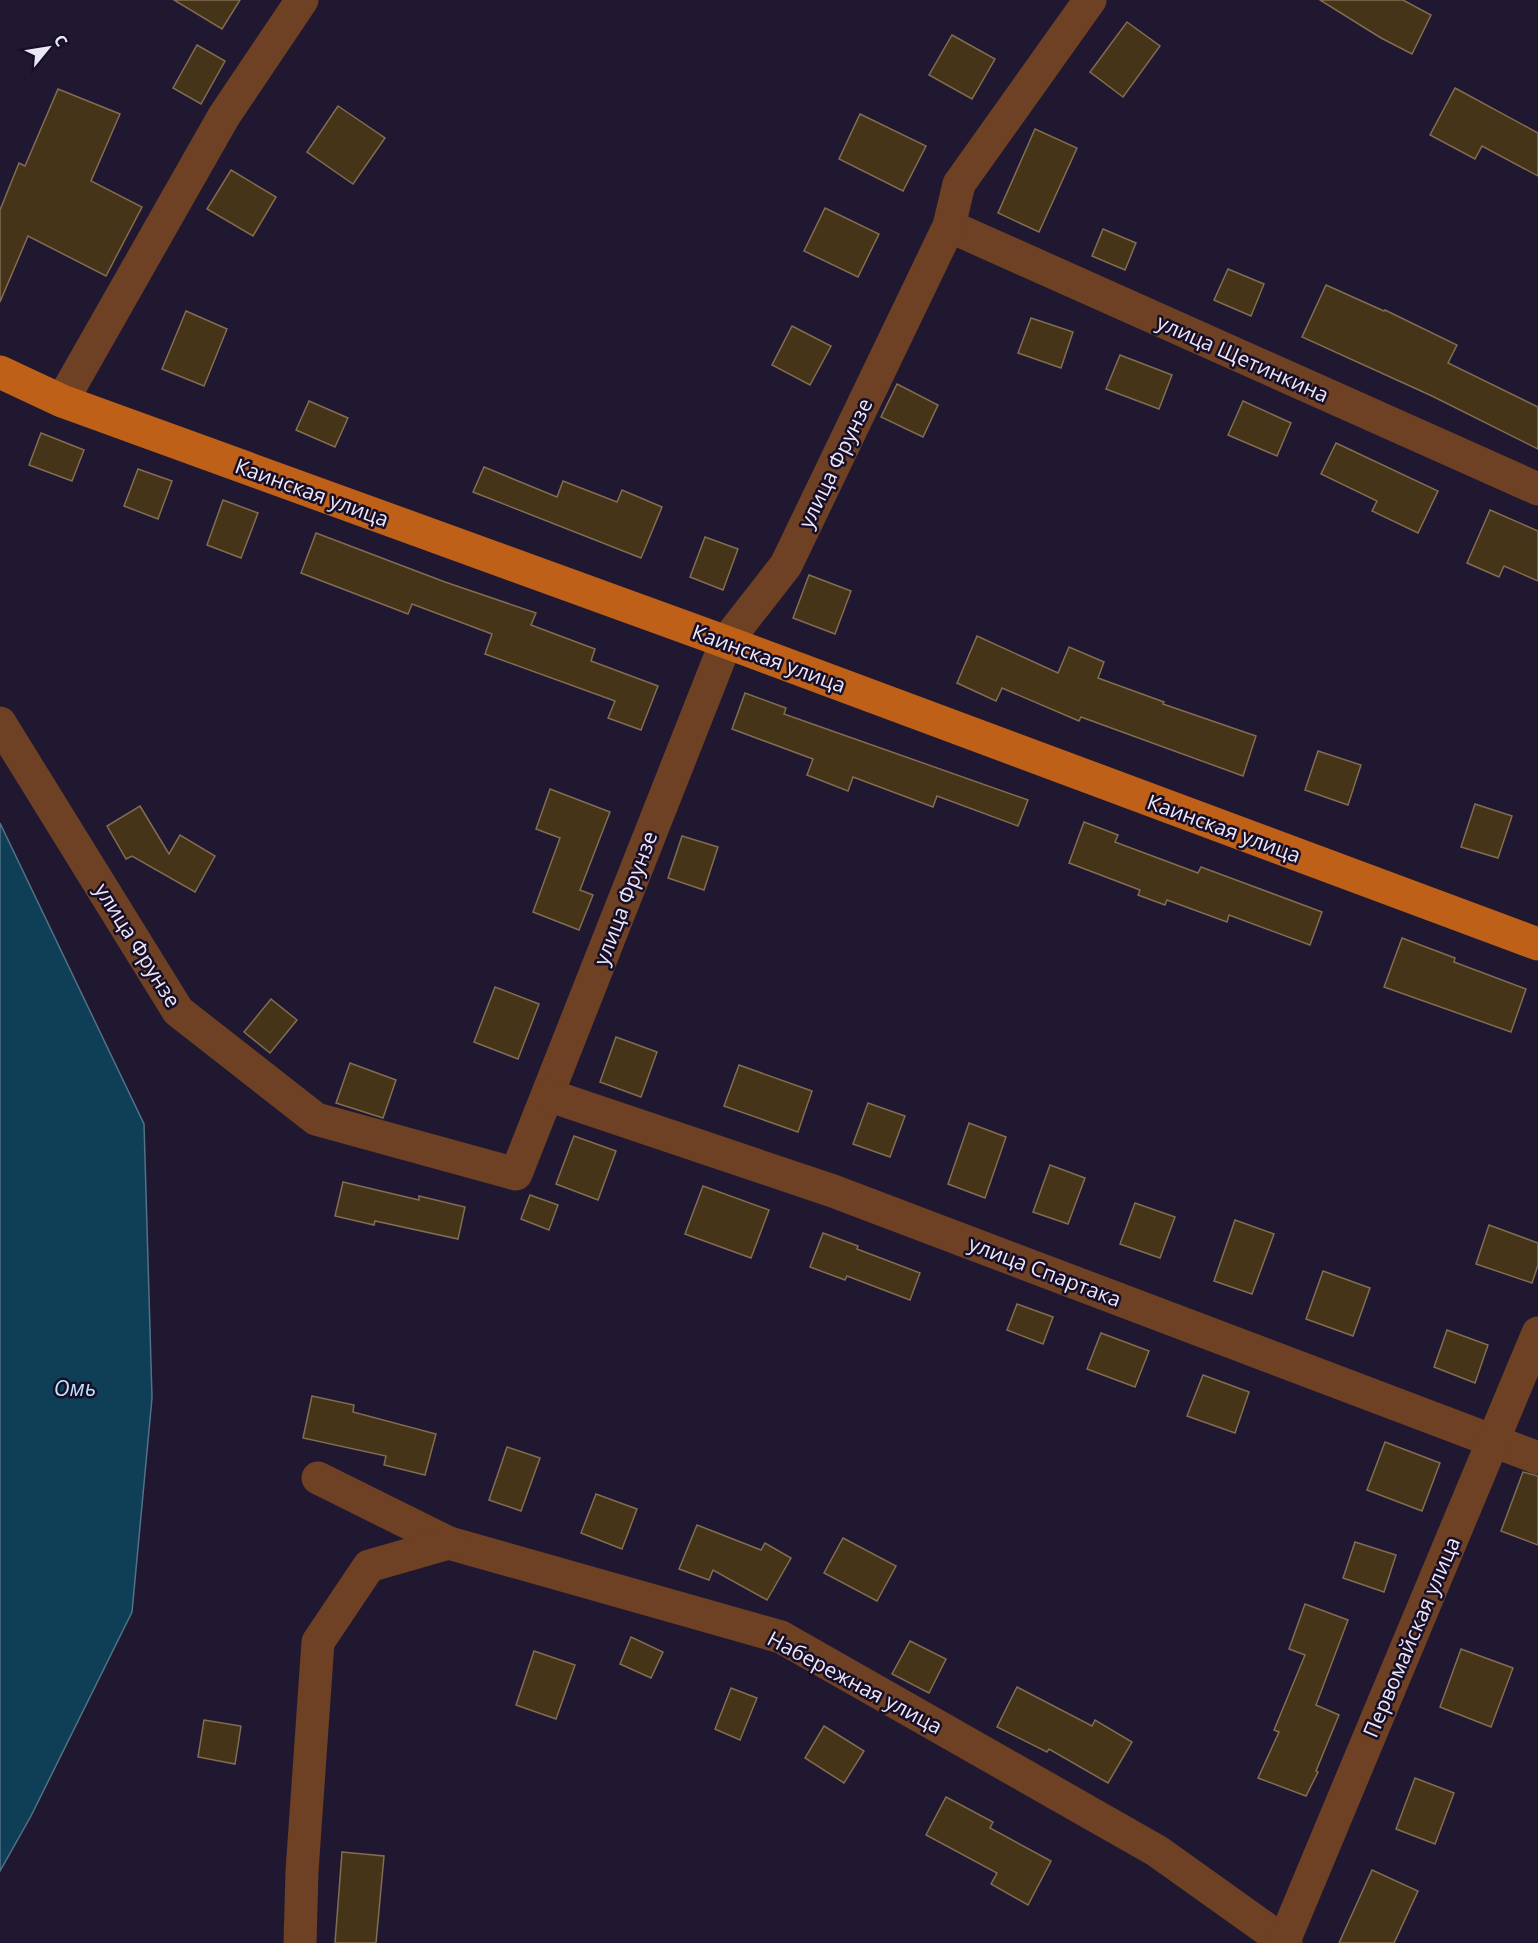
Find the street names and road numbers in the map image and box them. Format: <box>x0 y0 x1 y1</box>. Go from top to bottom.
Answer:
street label: улица Щетинкина <box>1153 308 1333 408</box>
street label: улица Фрунзе <box>791 393 879 533</box>
street label: Каинская улица <box>231 451 393 533</box>
street label: Каинская улица <box>688 617 850 699</box>
street label: Каинская улица <box>1143 787 1305 869</box>
street label: улица Фрунзе <box>587 827 663 969</box>
street label: улица Фрунзе <box>89 878 187 1012</box>
street label: улица Спартака <box>965 1229 1125 1313</box>
street label: Первомайская улица <box>1356 1532 1466 1742</box>
street label: Набережная улица <box>763 1624 947 1740</box>

